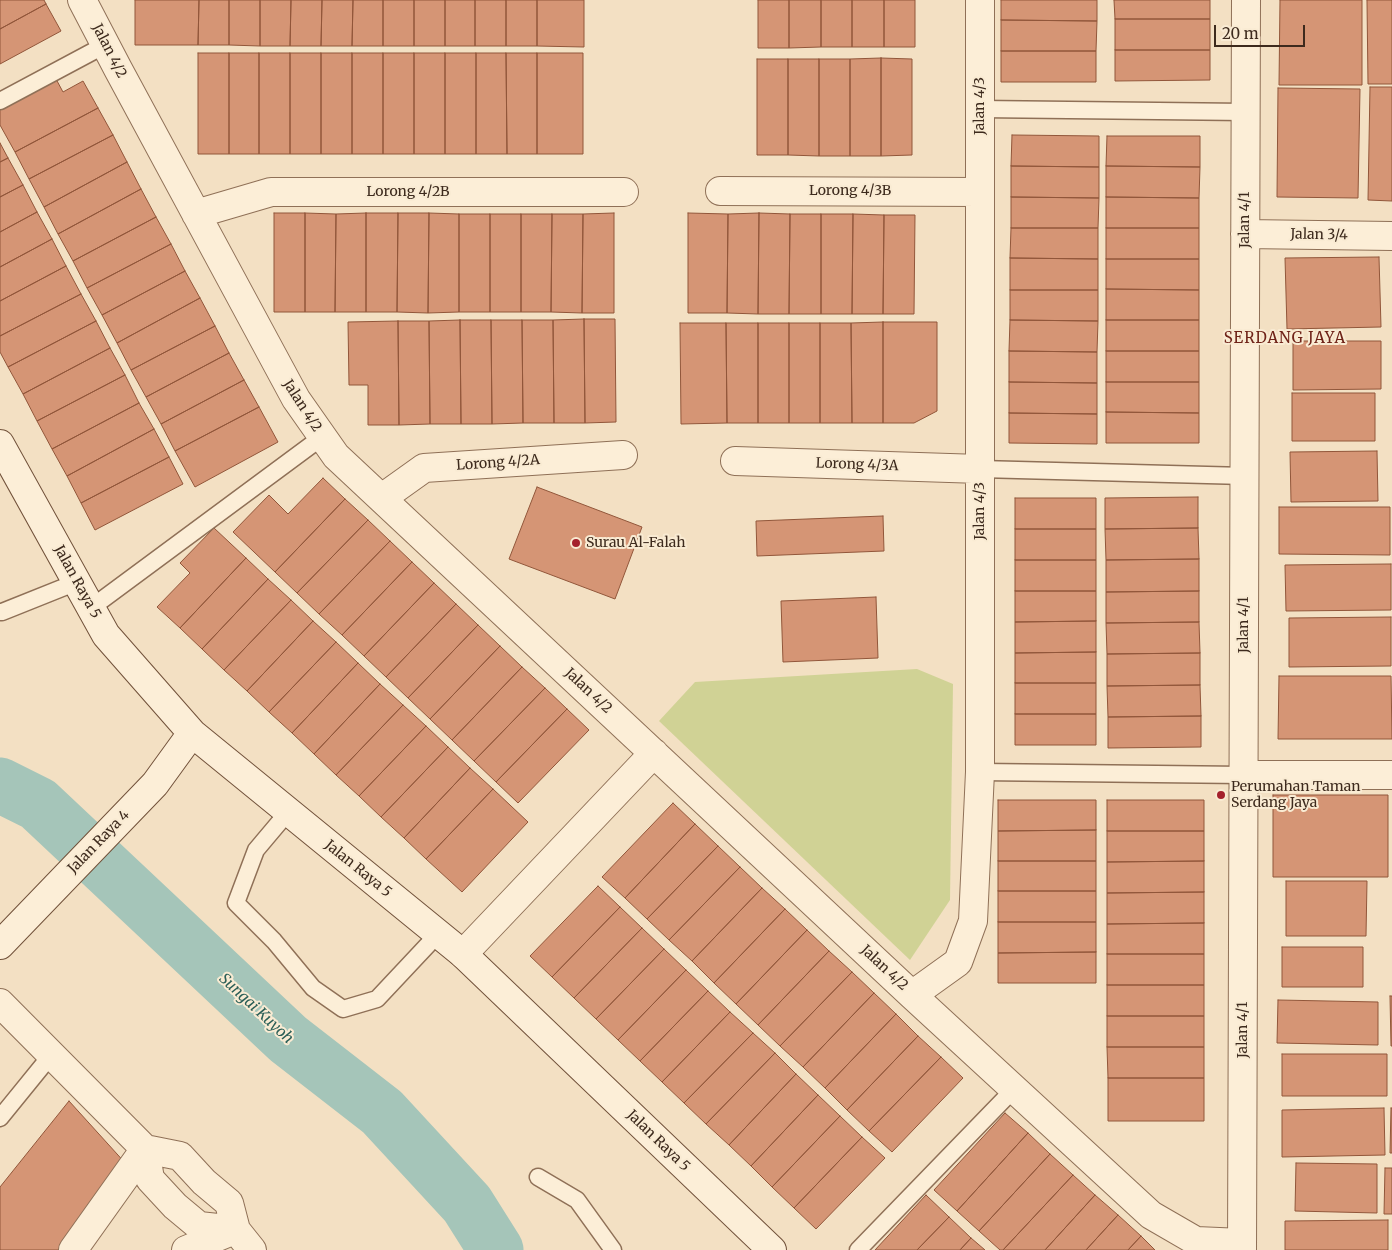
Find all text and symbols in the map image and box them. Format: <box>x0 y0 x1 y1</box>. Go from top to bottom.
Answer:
scale bar <box>1217 15 1308 47</box>
street label: Jalan 4/2 <box>88 21 130 81</box>
text: 20 m <box>1222 24 1259 43</box>
street label: Jalan 4/3 <box>972 77 988 135</box>
street label: Lorong 4/3B <box>809 183 891 199</box>
street label: Lorong 4/2B <box>367 184 449 200</box>
street label: Jalan 4/1 <box>1237 192 1253 248</box>
street label: Jalan 3/4 <box>1290 226 1348 244</box>
district label: SERDANG JAYA <box>1222 330 1348 348</box>
street label: Jalan 4/2 <box>279 377 325 435</box>
street label: Lorong 4/2A <box>456 452 540 474</box>
street label: Lorong 4/3A <box>815 455 899 475</box>
street label: Jalan 4/3 <box>972 482 988 540</box>
place label: Surau Al-Falah <box>586 535 685 551</box>
marker: Surau Al-Falah <box>570 537 582 549</box>
street label: Jalan Raya 5 <box>50 543 104 621</box>
street label: Jalan 4/1 <box>1236 597 1252 653</box>
street label: Jalan 4/2 <box>561 665 615 717</box>
place label: Perumahan Taman Serdang Jaya <box>1231 779 1360 812</box>
marker: Perumahan Taman Serdang Jaya <box>1215 789 1227 801</box>
street label: Jalan Raya 4 <box>65 807 133 877</box>
street label: Jalan Raya 5 <box>321 837 395 901</box>
street label: Jalan 4/2 <box>857 942 911 994</box>
water label: Sungai Kuyoh <box>215 970 297 1048</box>
street label: Jalan 4/1 <box>1235 1002 1251 1058</box>
street label: Jalan Raya 5 <box>623 1107 693 1175</box>

